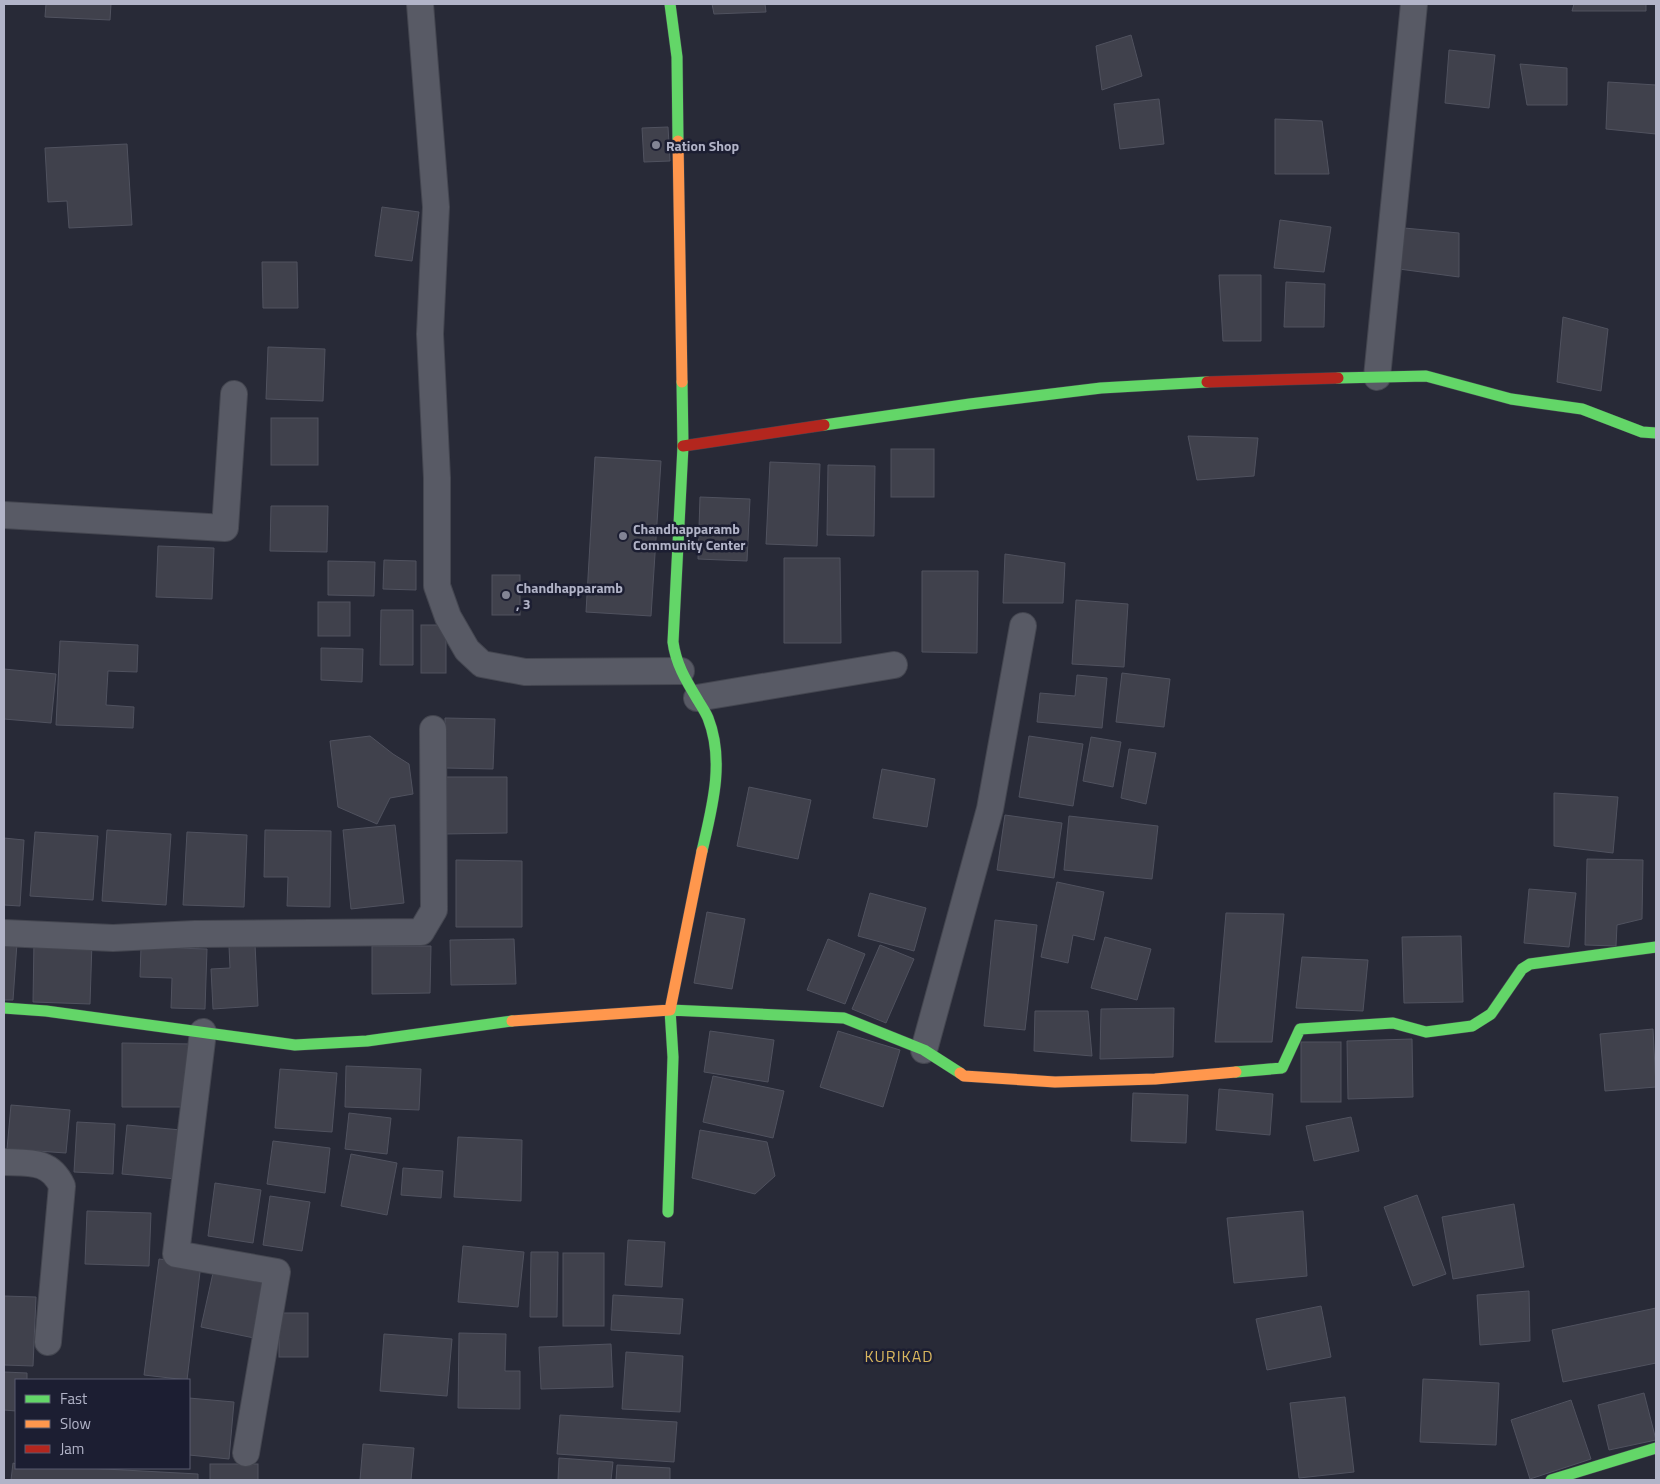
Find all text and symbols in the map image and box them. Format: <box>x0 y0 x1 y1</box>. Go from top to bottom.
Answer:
place label: Ration Shop <box>666 135 740 156</box>
marker: Ration Shop <box>650 139 662 151</box>
place label: Chandhapparamb Community Center <box>633 518 746 555</box>
marker: Chandhapparamb Community Center <box>617 530 629 542</box>
place label: Chandhapparamb , 3 <box>516 577 623 614</box>
marker: Chandhapparamb , 3 <box>500 589 512 601</box>
district label: KURIKAD <box>864 1344 934 1368</box>
legend <box>15 1379 190 1469</box>
text: Fast <box>60 1387 88 1410</box>
text: Slow <box>60 1412 91 1435</box>
text: Jam <box>60 1437 84 1460</box>

